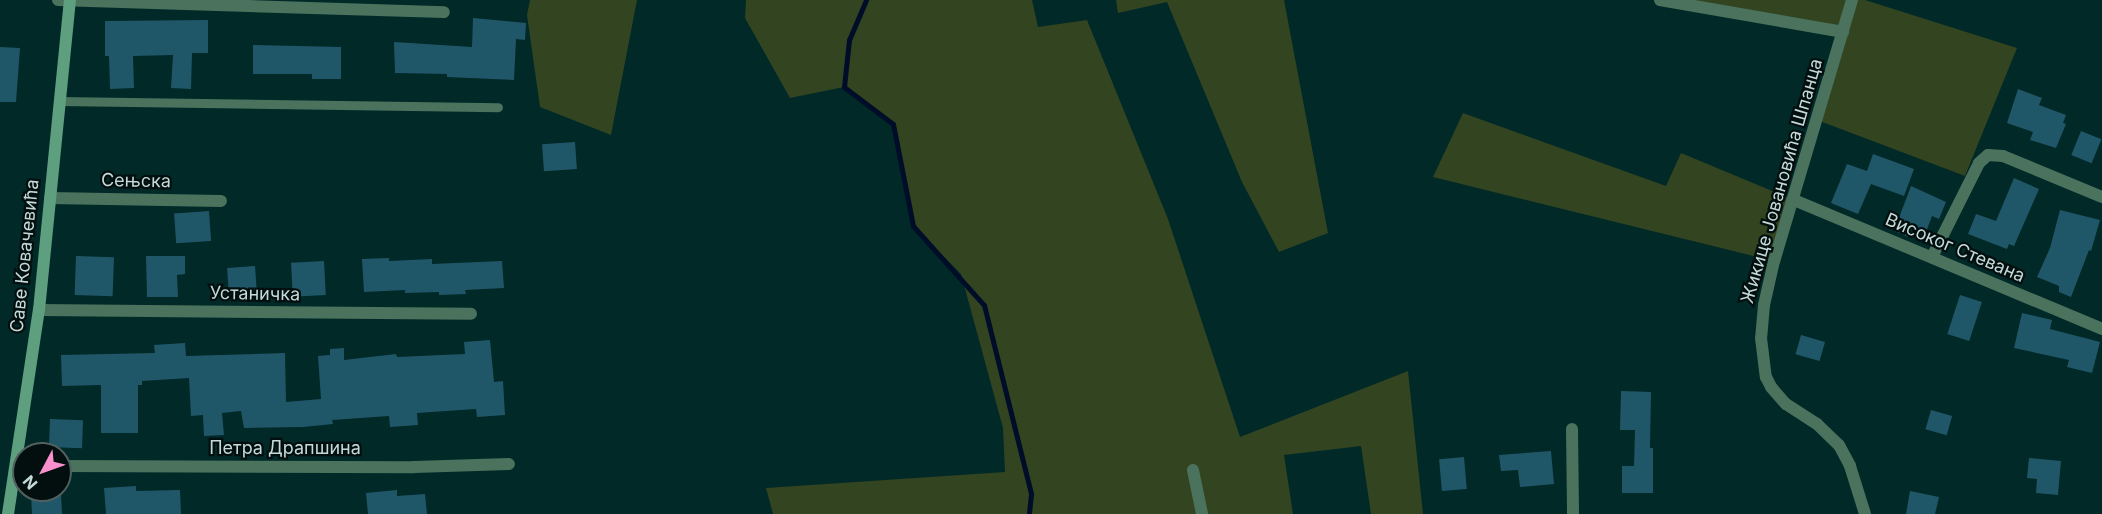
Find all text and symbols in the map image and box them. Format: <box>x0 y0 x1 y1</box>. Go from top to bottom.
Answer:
street label: Жикице Јовановића Шпанца <box>1737 56 1827 306</box>
street label: Сењска <box>101 170 171 192</box>
street label: Саве Ковачевића <box>6 178 44 334</box>
street label: Високог Стевана <box>1882 209 2028 287</box>
street label: Устаничка <box>210 282 300 306</box>
street label: Петра Драпшина <box>209 437 361 459</box>
north arrow <box>12 442 72 502</box>
text: N <box>18 471 41 494</box>

